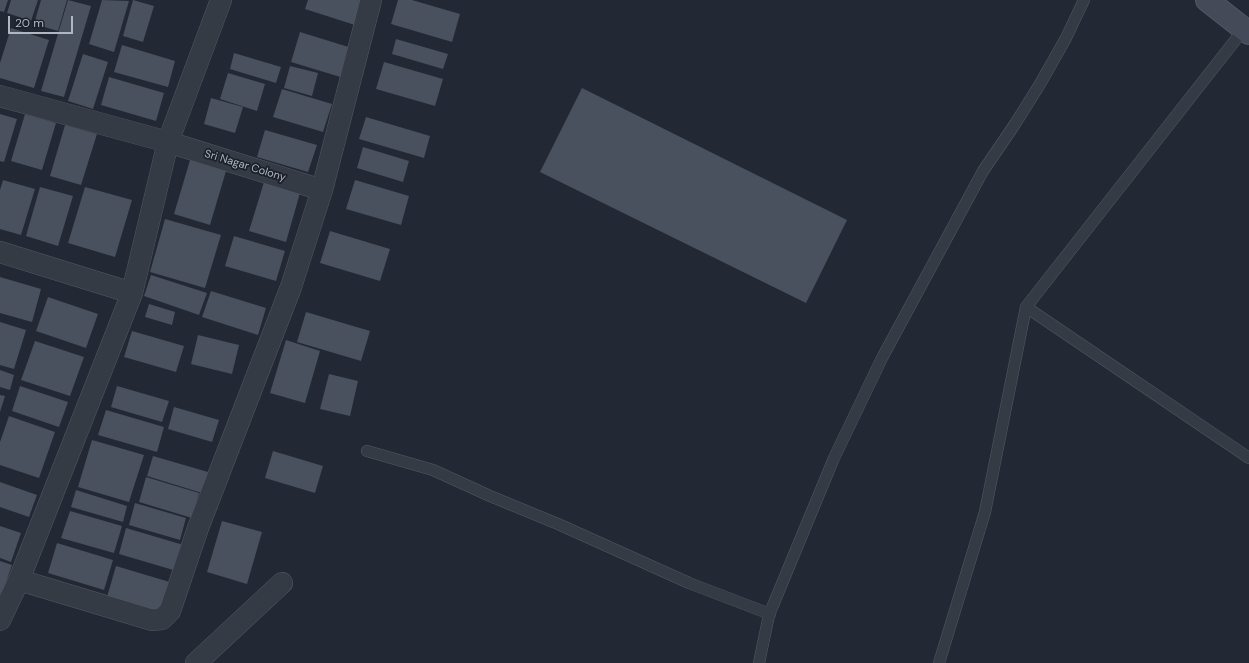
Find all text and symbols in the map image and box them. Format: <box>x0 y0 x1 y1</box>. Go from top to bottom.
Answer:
scale bar <box>10 8 75 34</box>
text: 20 m <box>15 15 44 31</box>
street label: Sri Nagar Colony <box>203 147 287 185</box>

